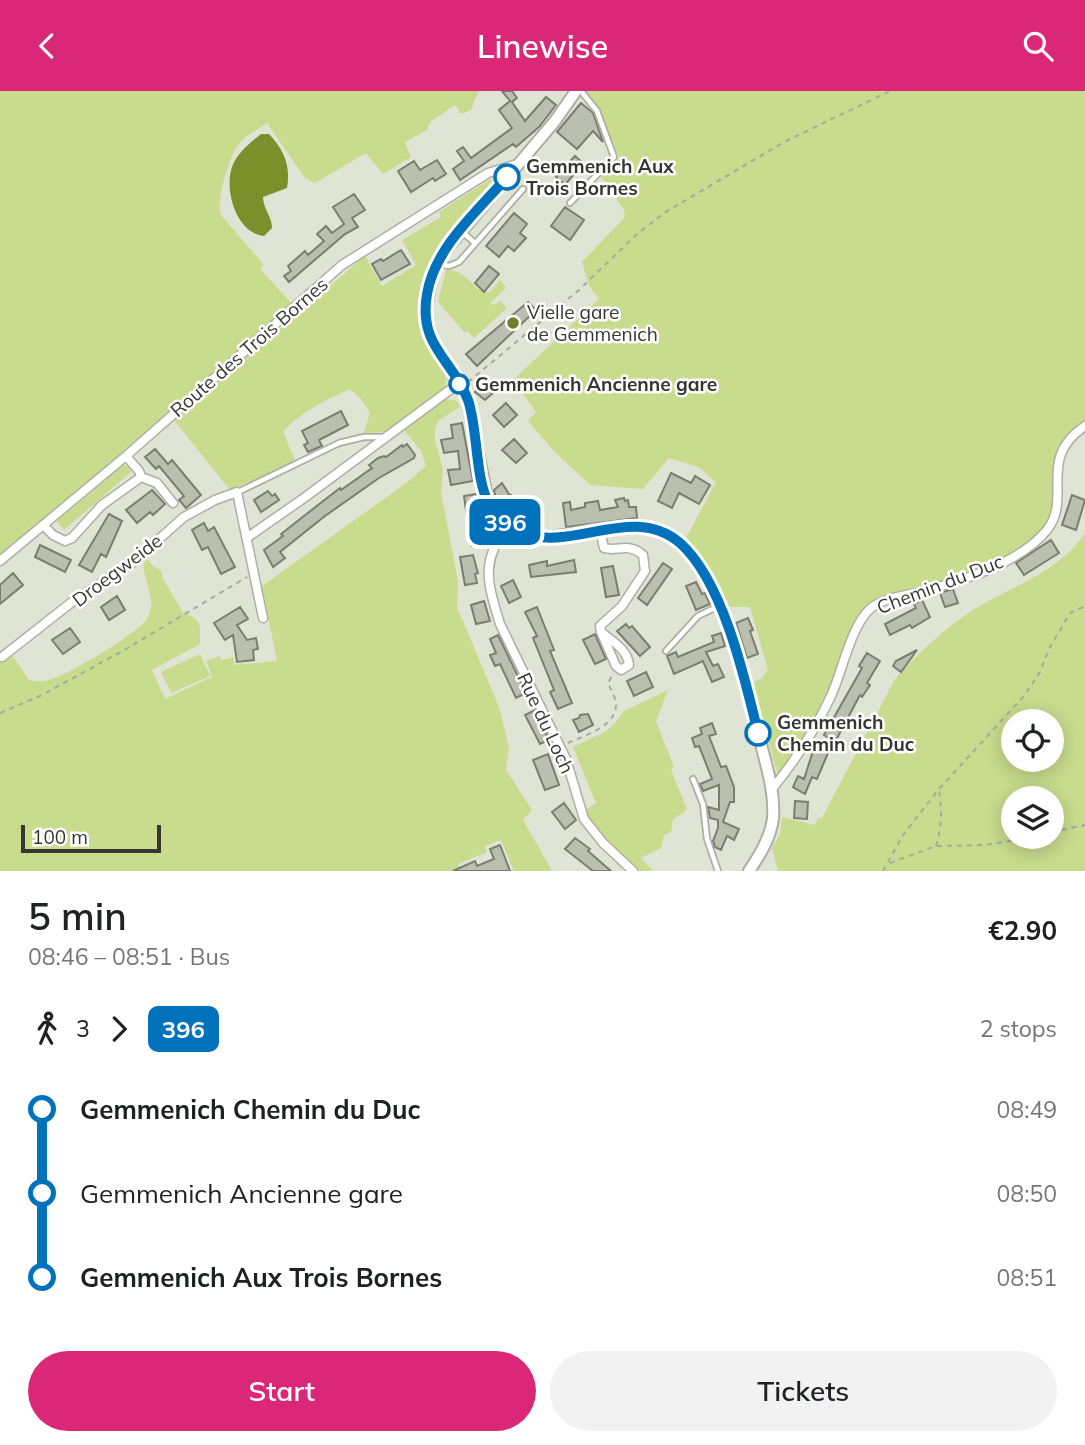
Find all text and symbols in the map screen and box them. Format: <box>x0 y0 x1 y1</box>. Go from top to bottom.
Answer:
text: Linewise <box>477 26 608 66</box>
icon: back <box>28 27 66 65</box>
icon: search <box>1019 27 1057 65</box>
place label: Gemmenich Aux Trois Bornes <box>526 154 674 200</box>
marker: Gemmenich Aux Trois Bornes <box>494 164 520 190</box>
street label: Route des Trois Bornes <box>165 272 333 422</box>
place label: Vielle gare de Gemmenich <box>527 300 658 346</box>
marker: Vielle gare de Gemmenich <box>505 315 521 331</box>
place label: Gemmenich Ancienne gare <box>475 372 717 396</box>
marker: Gemmenich Ancienne gare <box>449 374 469 394</box>
line badge: 396 <box>465 499 545 545</box>
text: 396 <box>483 507 527 537</box>
street label: Droegweide <box>67 528 167 612</box>
street label: Chemin du Duc <box>873 549 1007 619</box>
street label: Rue du Loch <box>512 669 580 777</box>
map controls <box>1001 709 1064 849</box>
button: locate <box>1001 709 1064 772</box>
place label: Gemmenich Chemin du Duc <box>777 710 915 756</box>
marker: Gemmenich Chemin du Duc <box>745 720 771 746</box>
button: layers <box>1001 786 1064 849</box>
scale bar <box>21 822 161 854</box>
text: 100 m <box>32 825 88 849</box>
text: 5 min <box>28 892 127 940</box>
text: €2.90 <box>988 914 1057 947</box>
text: 08:46 – 08:51 · Bus <box>28 942 230 971</box>
icon: walk <box>28 1010 66 1048</box>
icon: forward <box>100 1010 138 1048</box>
text: 3 <box>76 1014 90 1043</box>
text: 396 <box>162 1014 205 1044</box>
text: 2 stops <box>980 1014 1057 1043</box>
text: Gemmenich Chemin du Duc <box>80 1093 421 1126</box>
text: 08:49 <box>997 1095 1057 1124</box>
text: Gemmenich Ancienne gare <box>80 1177 403 1210</box>
text: 08:50 <box>997 1179 1057 1208</box>
text: Gemmenich Aux Trois Bornes <box>80 1261 442 1294</box>
text: 08:51 <box>997 1263 1057 1292</box>
button: Start <box>28 1351 536 1431</box>
button: Tickets <box>550 1351 1057 1431</box>

